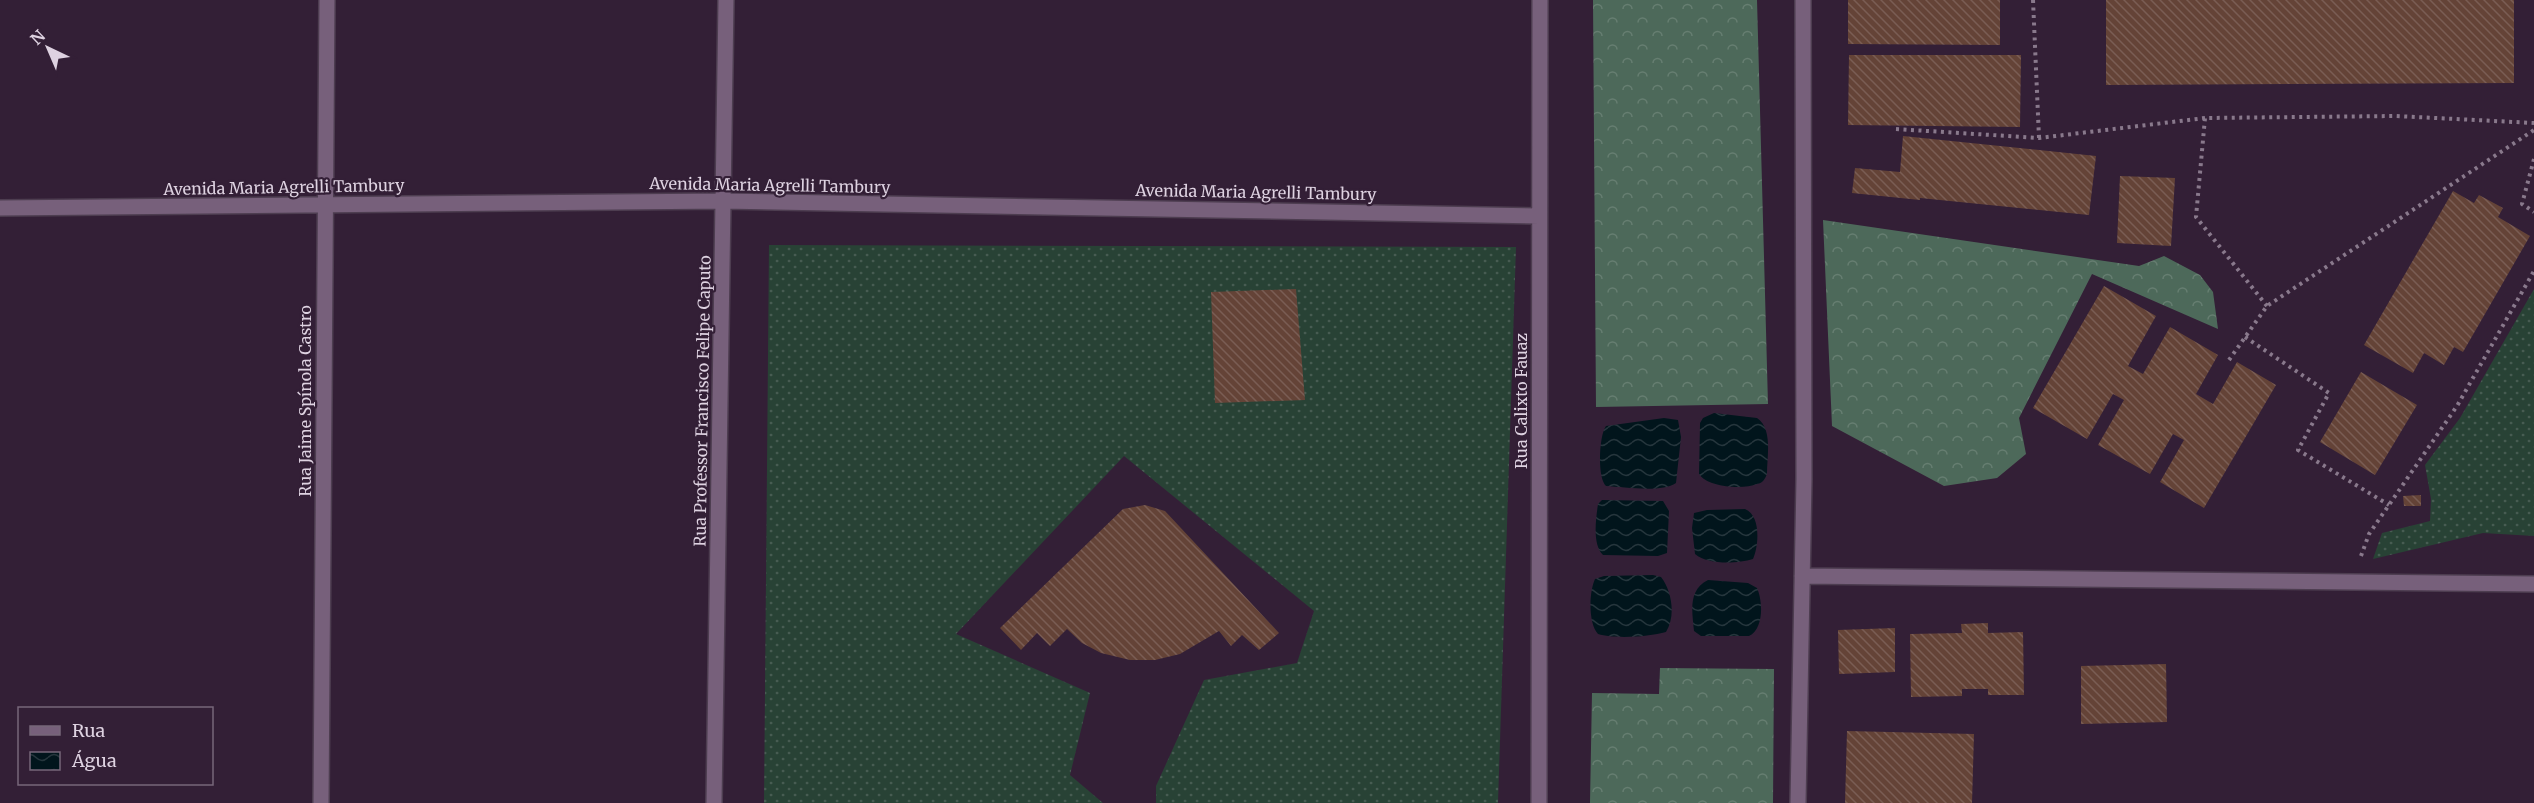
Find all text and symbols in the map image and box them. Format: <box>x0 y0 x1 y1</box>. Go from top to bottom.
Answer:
north arrow <box>18 18 78 78</box>
text: N <box>26 25 49 49</box>
street label: Avenida Maria Agrelli Tambury <box>648 173 891 197</box>
street label: Avenida Maria Agrelli Tambury <box>162 175 405 199</box>
street label: Avenida Maria Agrelli Tambury <box>1134 180 1377 204</box>
street label: Rua Professor Francisco Felipe Caputo <box>689 255 715 547</box>
street label: Rua Jaime Spínola Castro <box>295 305 315 497</box>
street label: Rua Calixto Fauaz <box>1511 333 1531 469</box>
legend <box>18 707 213 785</box>
text: Rua <box>72 719 106 742</box>
text: Água <box>71 749 117 772</box>

